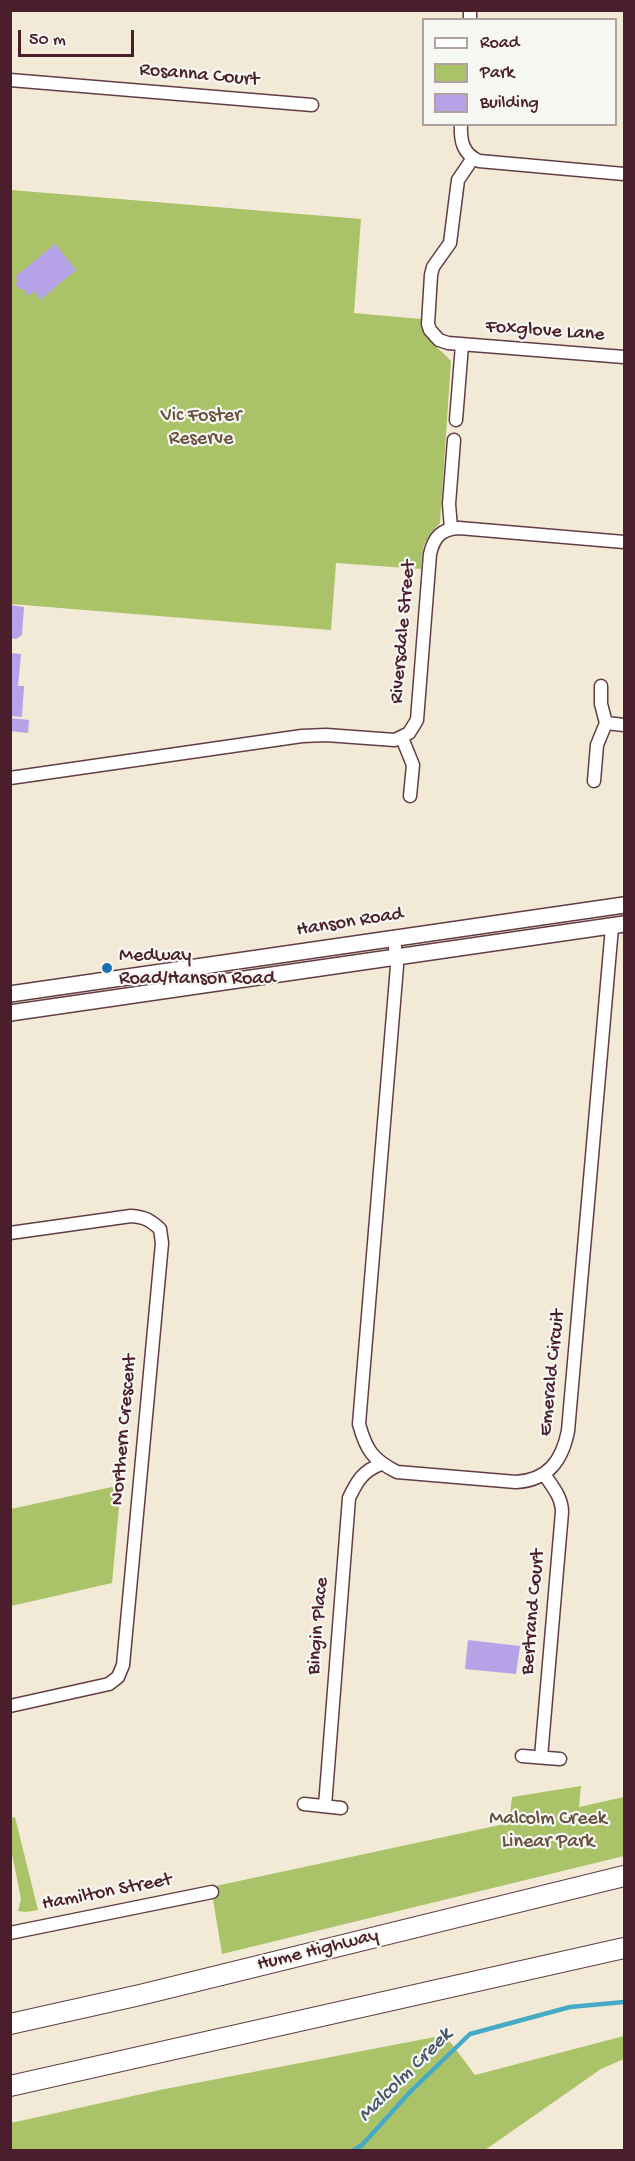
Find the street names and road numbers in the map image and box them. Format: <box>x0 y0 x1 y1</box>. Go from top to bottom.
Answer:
street label: Rosanna Court <box>138 59 260 93</box>
street label: Foxglove Lane <box>485 316 605 348</box>
street label: Riversdale Street <box>386 559 422 705</box>
street label: Hanson Road <box>295 903 405 943</box>
street label: Emerald Circuit <box>534 1309 572 1437</box>
street label: Northern Crescent <box>106 1354 144 1506</box>
street label: Bertrand Court <box>517 1548 551 1676</box>
street label: Bingin Place <box>303 1576 335 1676</box>
street label: Hamilton Street <box>40 1869 174 1917</box>
street label: Hume Highway <box>255 1924 381 1978</box>

